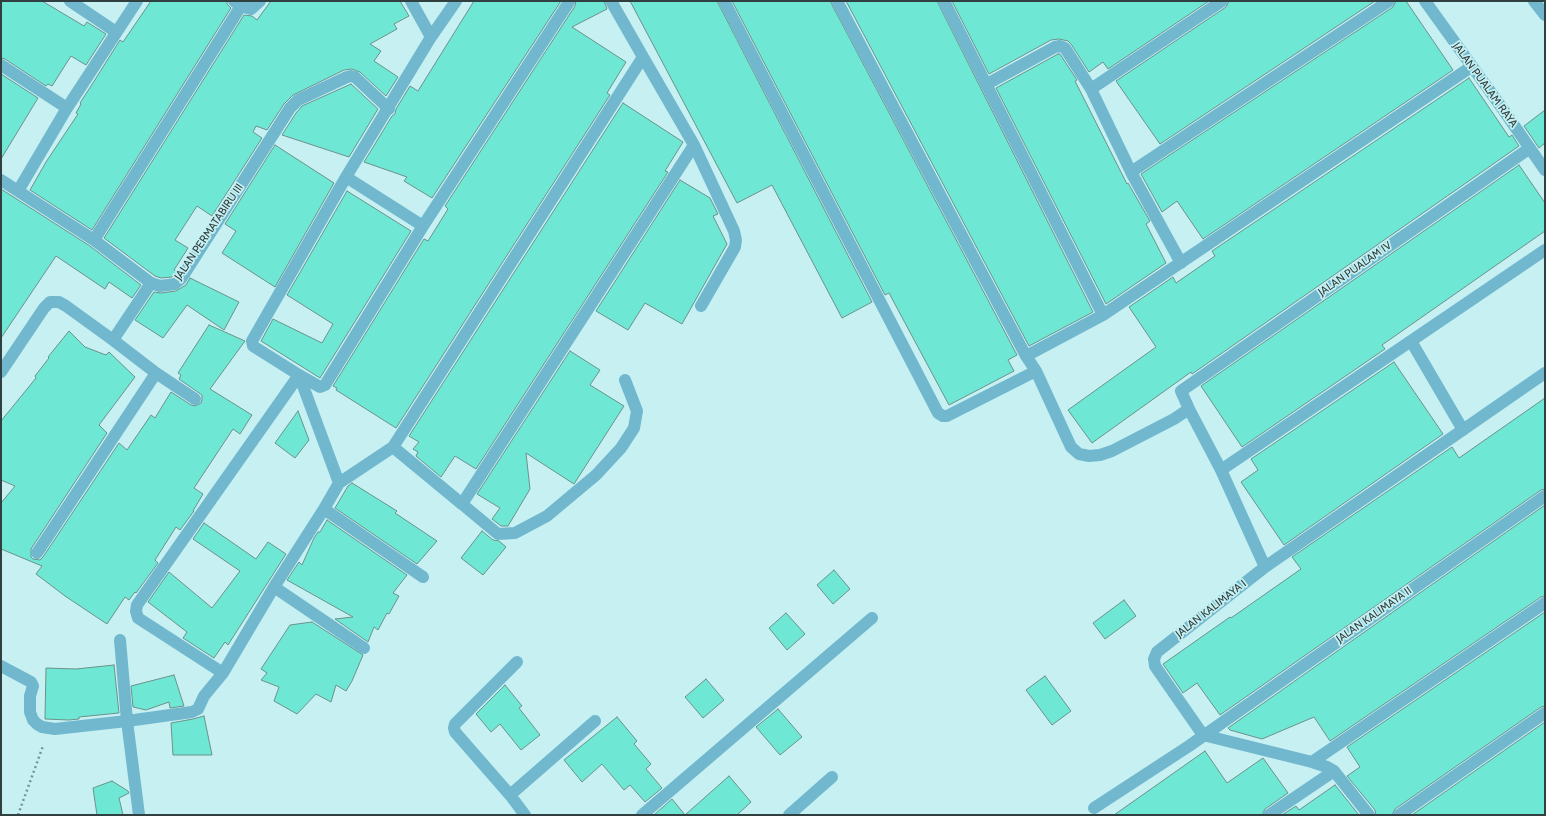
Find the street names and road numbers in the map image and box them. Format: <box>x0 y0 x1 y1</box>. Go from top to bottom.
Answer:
street label: JALAN PUALAM RAYA <box>1450 40 1520 130</box>
street label: JALAN PERMATABIRU III <box>172 181 246 283</box>
street label: JALAN PUALAM IV <box>1316 239 1394 299</box>
street label: JALAN KALIMAYA I <box>1173 577 1249 641</box>
street label: JALAN KALIMAYA II <box>1334 584 1414 646</box>

